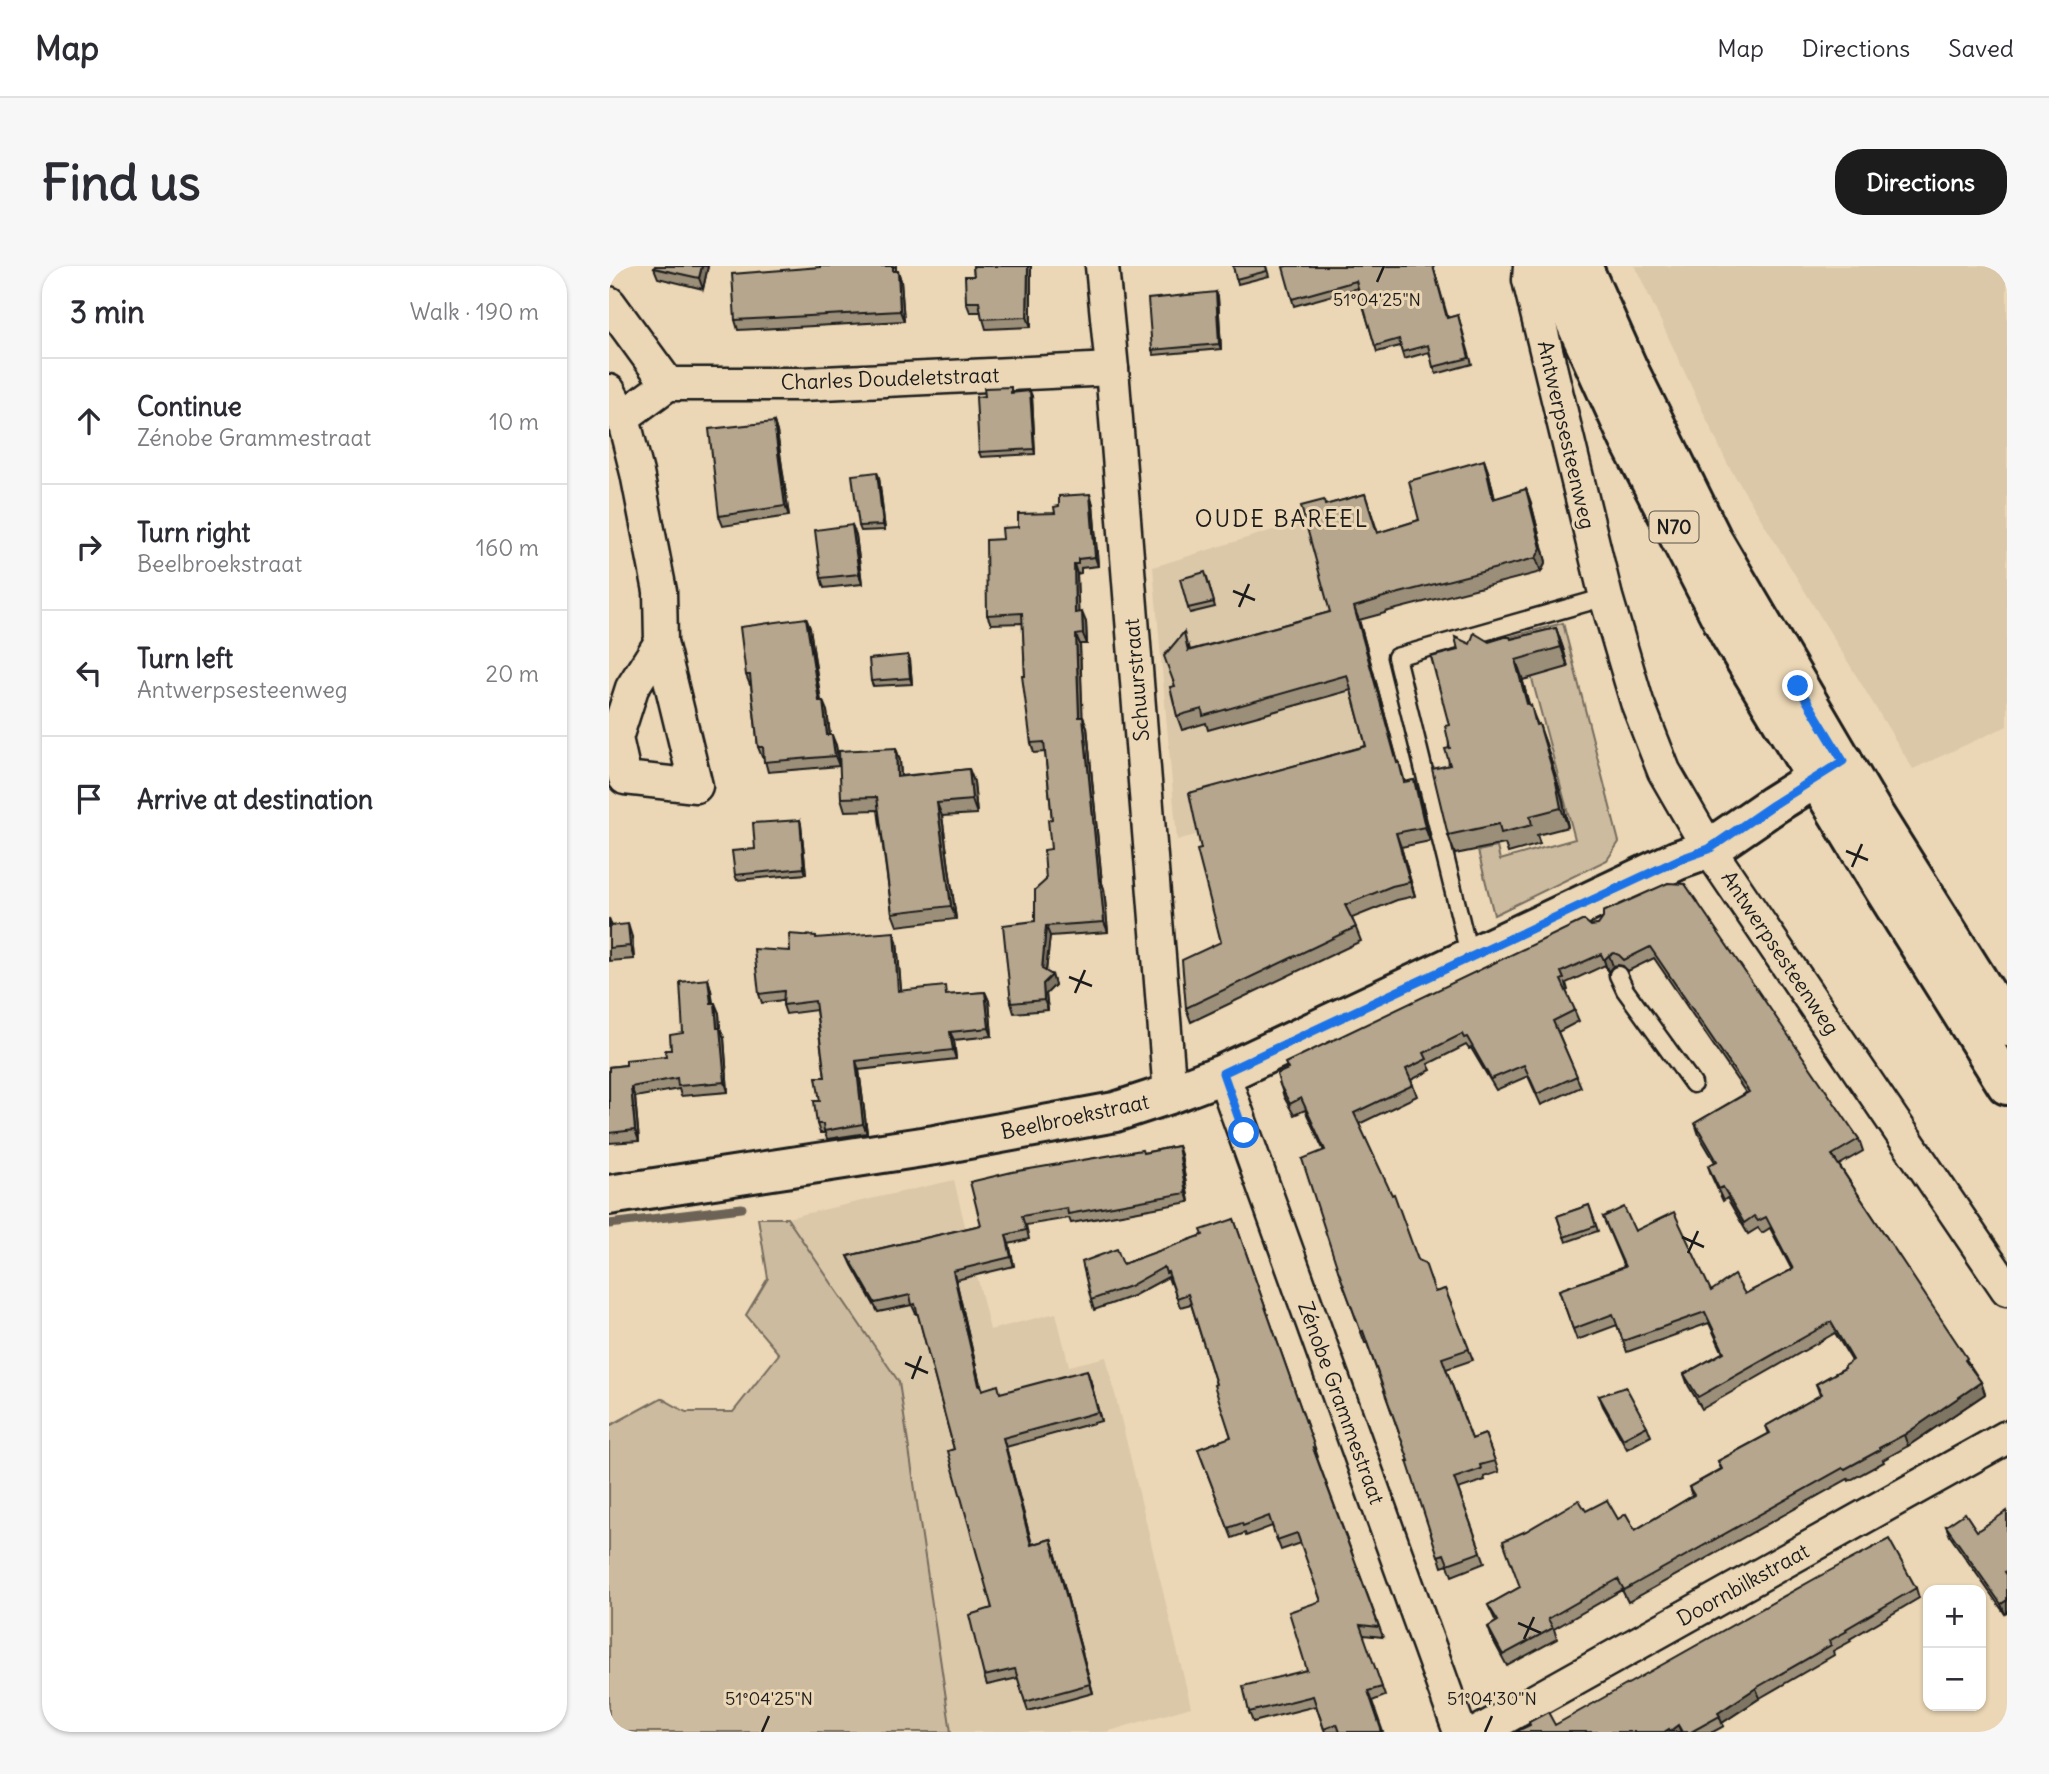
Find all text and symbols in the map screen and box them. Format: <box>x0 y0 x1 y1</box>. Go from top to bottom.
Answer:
text: Map <box>35 27 99 69</box>
text: Map <box>1717 33 1764 63</box>
text: Directions <box>1802 33 1910 63</box>
text: Saved <box>1948 33 2014 63</box>
button: Directions <box>1835 149 2007 215</box>
text: Find us <box>42 152 200 213</box>
text: 51°04'25"N <box>1333 288 1421 311</box>
text: 3 min <box>70 293 145 331</box>
text: Walk · 190 m <box>410 297 539 326</box>
street label: Antwerpsesteenweg <box>1532 338 1601 532</box>
street label: Charles Doudeletstraat <box>780 361 1000 396</box>
text: Continue <box>137 390 242 423</box>
icon: ahead <box>70 402 108 440</box>
text: 10 m <box>489 407 539 436</box>
text: Zénobe Grammestraat <box>137 423 371 452</box>
district label: OUDE BAREEL <box>1195 504 1369 533</box>
road number: N70 <box>1649 512 1699 542</box>
text: Turn right <box>137 516 250 549</box>
icon: right <box>70 528 108 566</box>
text: 160 m <box>476 533 539 562</box>
text: Beelbroekstraat <box>137 549 302 578</box>
street label: Schuurstraat <box>1118 617 1155 743</box>
text: Turn left <box>137 642 233 675</box>
icon: left <box>70 654 108 692</box>
text: 20 m <box>486 659 539 688</box>
route end <box>1782 670 1813 701</box>
text: Antwerpsesteenweg <box>137 675 348 704</box>
icon: arrive <box>70 780 108 818</box>
text: Arrive at destination <box>137 783 373 816</box>
street label: Antwerpsesteenweg <box>1715 865 1845 1040</box>
street label: Beelbroekstraat <box>998 1088 1151 1145</box>
route start <box>1228 1117 1259 1148</box>
street label: Zénobe Grammestraat <box>1292 1298 1391 1508</box>
street label: Doornbilkstraat <box>1672 1537 1814 1632</box>
map controls <box>1923 1585 1986 1711</box>
button: + <box>1923 1585 1986 1648</box>
button: − <box>1923 1648 1986 1711</box>
text: 51°04'25"N <box>725 1687 813 1710</box>
text: 51°04'30"N <box>1447 1687 1537 1710</box>

